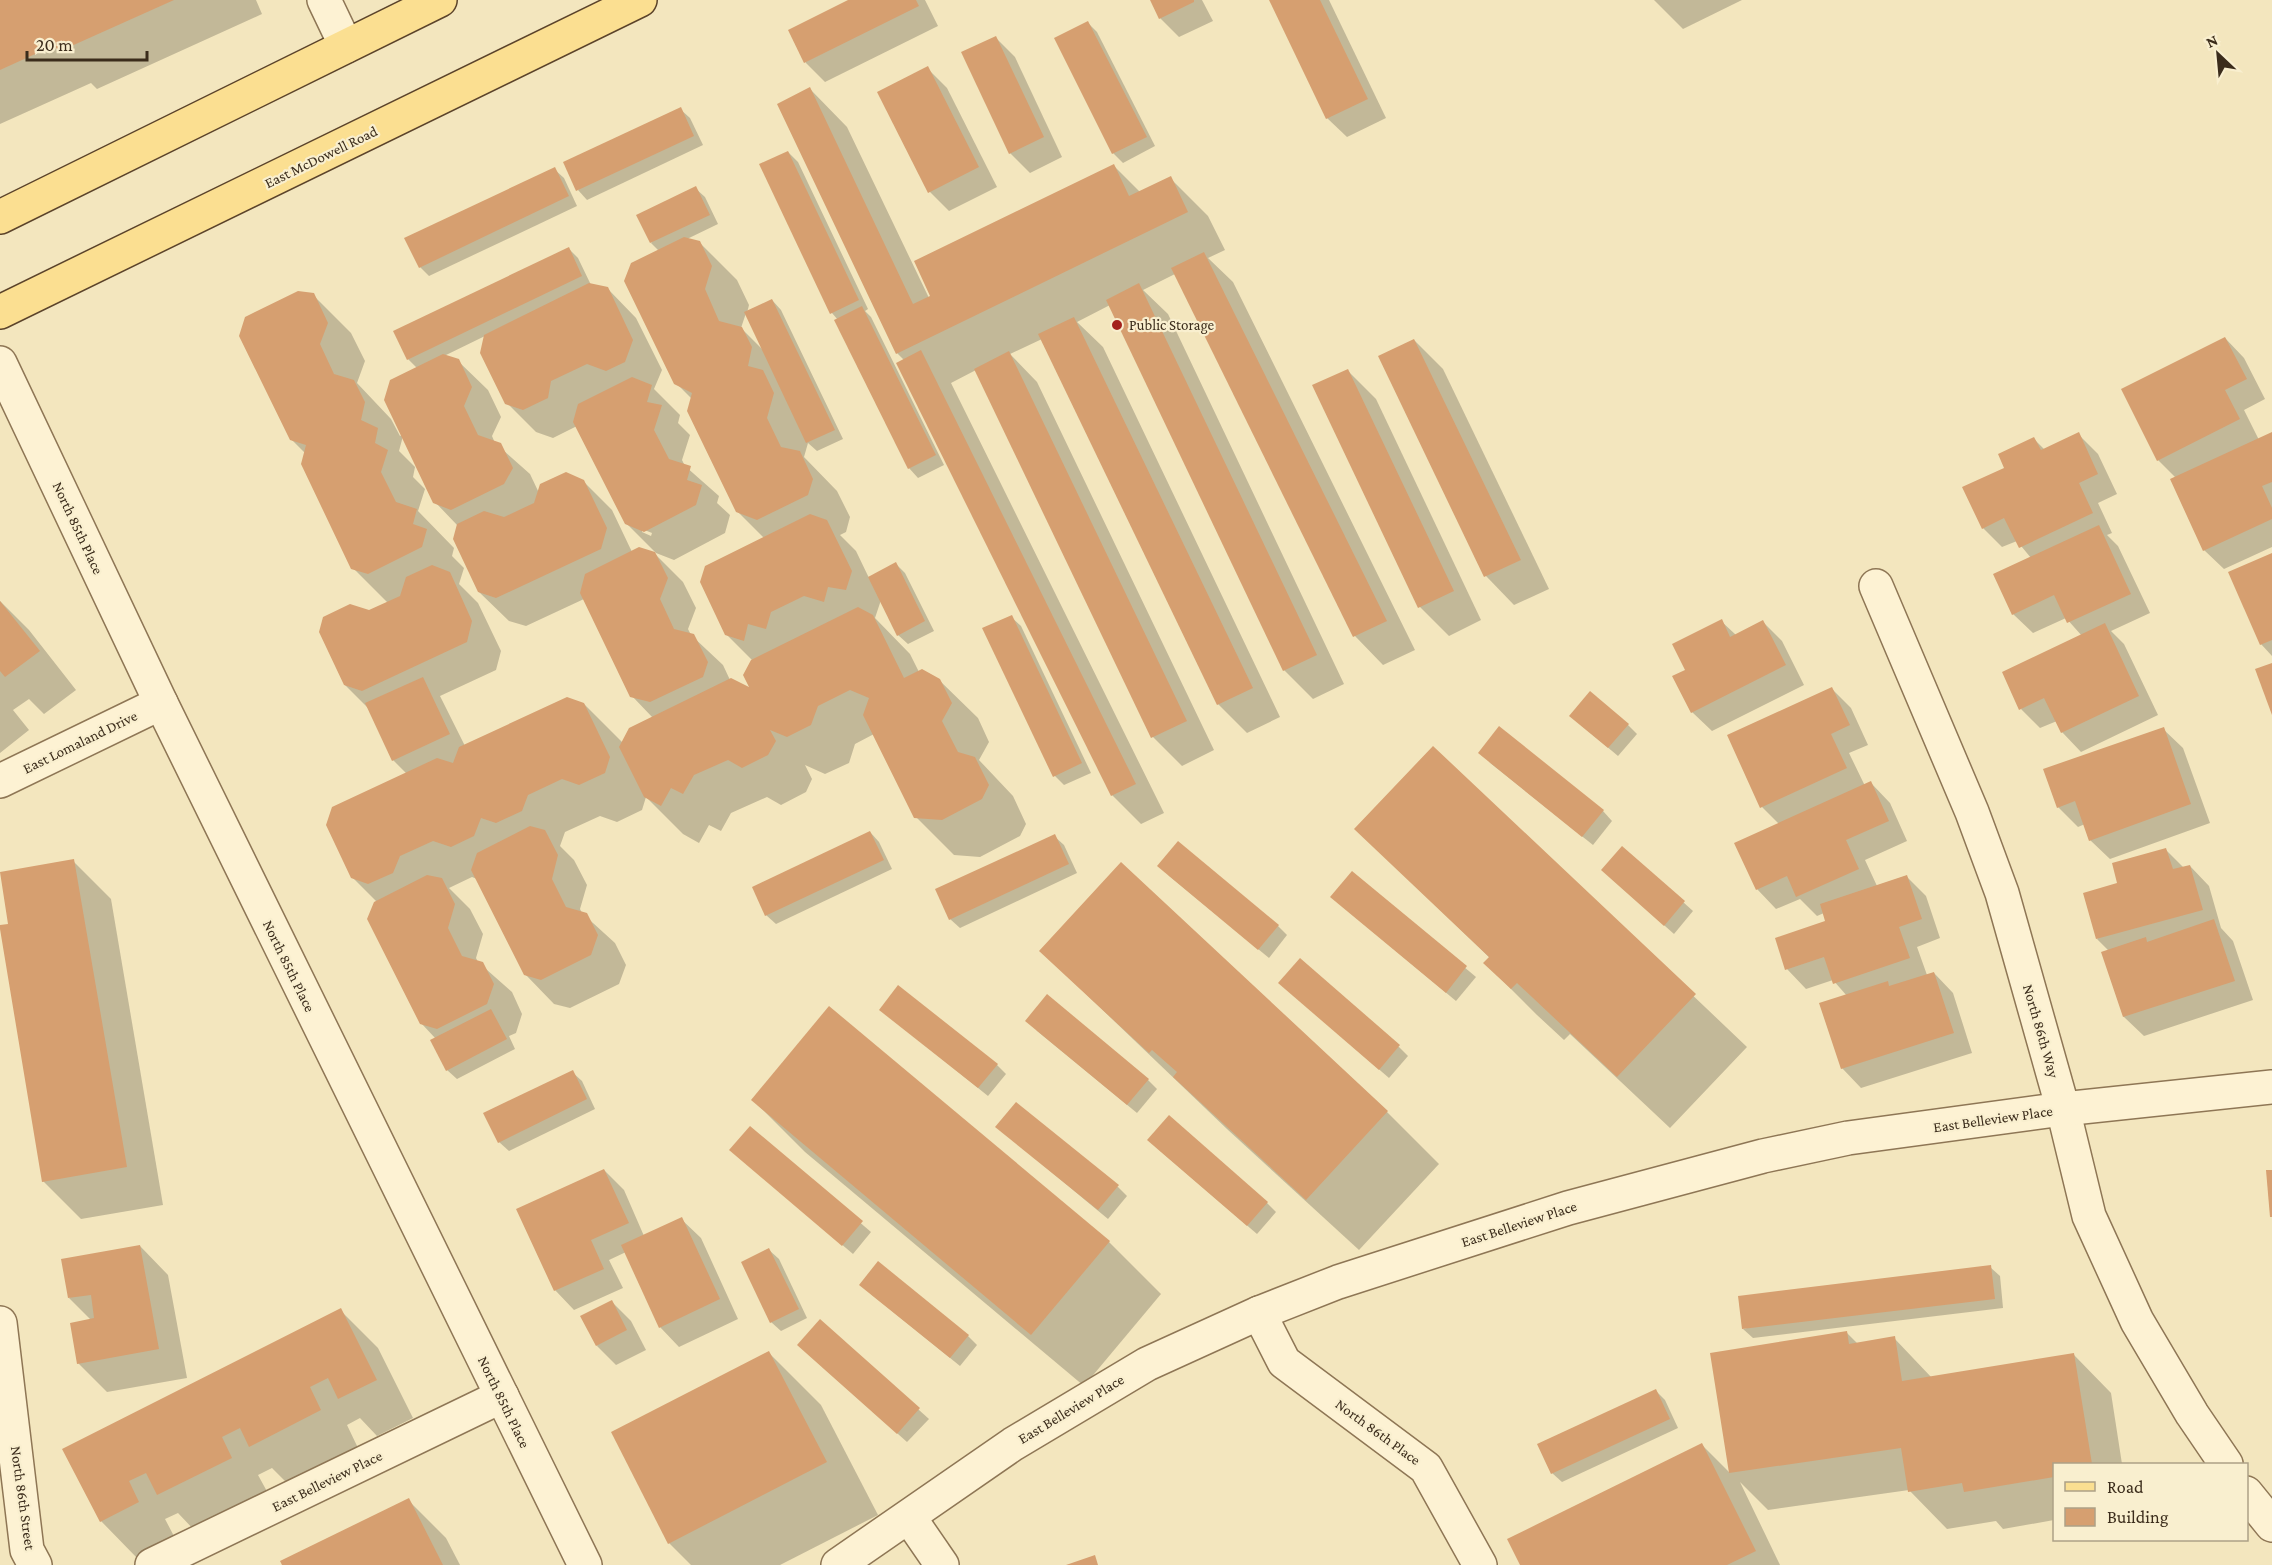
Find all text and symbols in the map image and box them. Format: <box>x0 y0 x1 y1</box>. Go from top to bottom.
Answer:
scale bar <box>27 24 147 62</box>
north arrow <box>2188 24 2248 84</box>
text: N <box>2203 31 2220 51</box>
text: 20 m <box>36 35 73 55</box>
street label: East McDowell Road <box>262 123 380 191</box>
place label: Public Storage <box>1129 317 1215 334</box>
marker: Public Storage <box>1110 318 1124 332</box>
street label: North 85th Place <box>50 479 107 577</box>
street label: East Lomaland Drive <box>20 707 140 777</box>
street label: North 85th Place <box>260 917 318 1015</box>
street label: North 86th Way <box>2019 982 2062 1080</box>
street label: East Belleview Place <box>1932 1103 2054 1135</box>
street label: East Belleview Place <box>1459 1198 1579 1250</box>
street label: North 85th Place <box>475 1353 533 1451</box>
street label: East Belleview Place <box>1015 1371 1127 1447</box>
street label: North 86th Place <box>1332 1396 1424 1468</box>
street label: North 86th Street <box>8 1445 38 1552</box>
street label: East Belleview Place <box>269 1447 385 1515</box>
legend <box>2053 1463 2248 1541</box>
text: Road <box>2107 1477 2144 1497</box>
text: Building <box>2107 1507 2169 1527</box>

